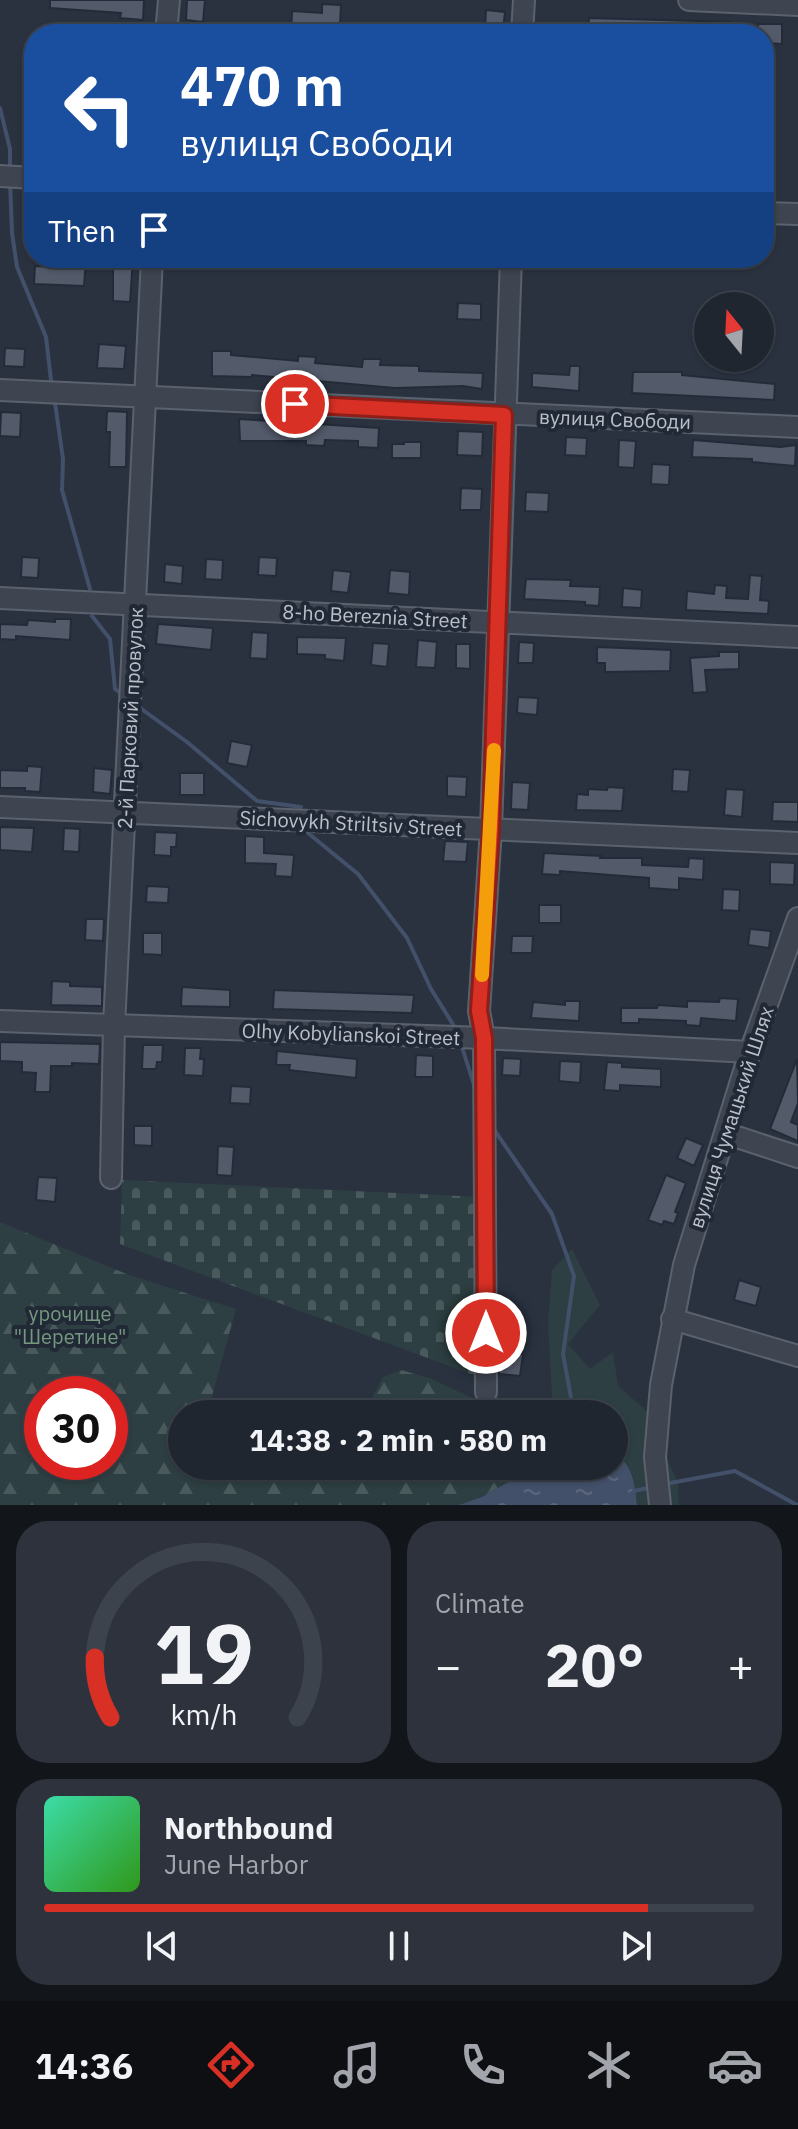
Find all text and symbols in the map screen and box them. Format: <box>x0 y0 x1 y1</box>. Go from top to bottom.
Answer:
text: 470 m <box>180 49 344 121</box>
icon: left <box>48 56 152 160</box>
text: вулиця Свободи <box>180 119 454 166</box>
icon: arrive <box>132 208 176 252</box>
text: Then <box>48 211 116 250</box>
north arrow <box>694 292 774 372</box>
map controls <box>694 292 774 372</box>
pin <box>261 370 329 438</box>
icon: arrive <box>273 382 317 426</box>
street label: вулиця Свободи <box>538 403 692 435</box>
street label: 8-ho Bereznia Street <box>282 598 468 634</box>
street label: 2-й Парковий провулок <box>111 606 149 830</box>
street label: Sichovykh Striltsiv Street <box>239 804 463 842</box>
street label: вулиця Чумацький Шлях <box>682 1003 780 1231</box>
street label: Olhy Kobylianskoi Street <box>241 1017 461 1051</box>
position arrow <box>444 1291 528 1375</box>
park label: урочище "Шеретине" <box>14 1300 126 1350</box>
speed limit sign: 30 <box>24 1376 128 1480</box>
text: 14:38 · 2 min · 580 m <box>249 1420 547 1459</box>
text: Climate <box>435 1586 525 1620</box>
text: 19 <box>154 1599 253 1707</box>
text: 20° <box>544 1625 645 1704</box>
text: − <box>435 1637 461 1694</box>
text: + <box>728 1637 754 1694</box>
text: km/h <box>170 1696 237 1733</box>
text: Northbound <box>164 1808 333 1847</box>
text: June Harbor <box>164 1847 308 1881</box>
icon: previous <box>140 1924 184 1968</box>
icon: pause <box>377 1924 421 1968</box>
icon: next <box>614 1924 658 1968</box>
icon: directions <box>203 2037 259 2093</box>
icon: music <box>329 2037 385 2093</box>
icon: phone <box>455 2037 511 2093</box>
icon: climate <box>581 2037 637 2093</box>
icon: car <box>707 2037 763 2093</box>
text: 14:36 <box>35 2042 133 2089</box>

